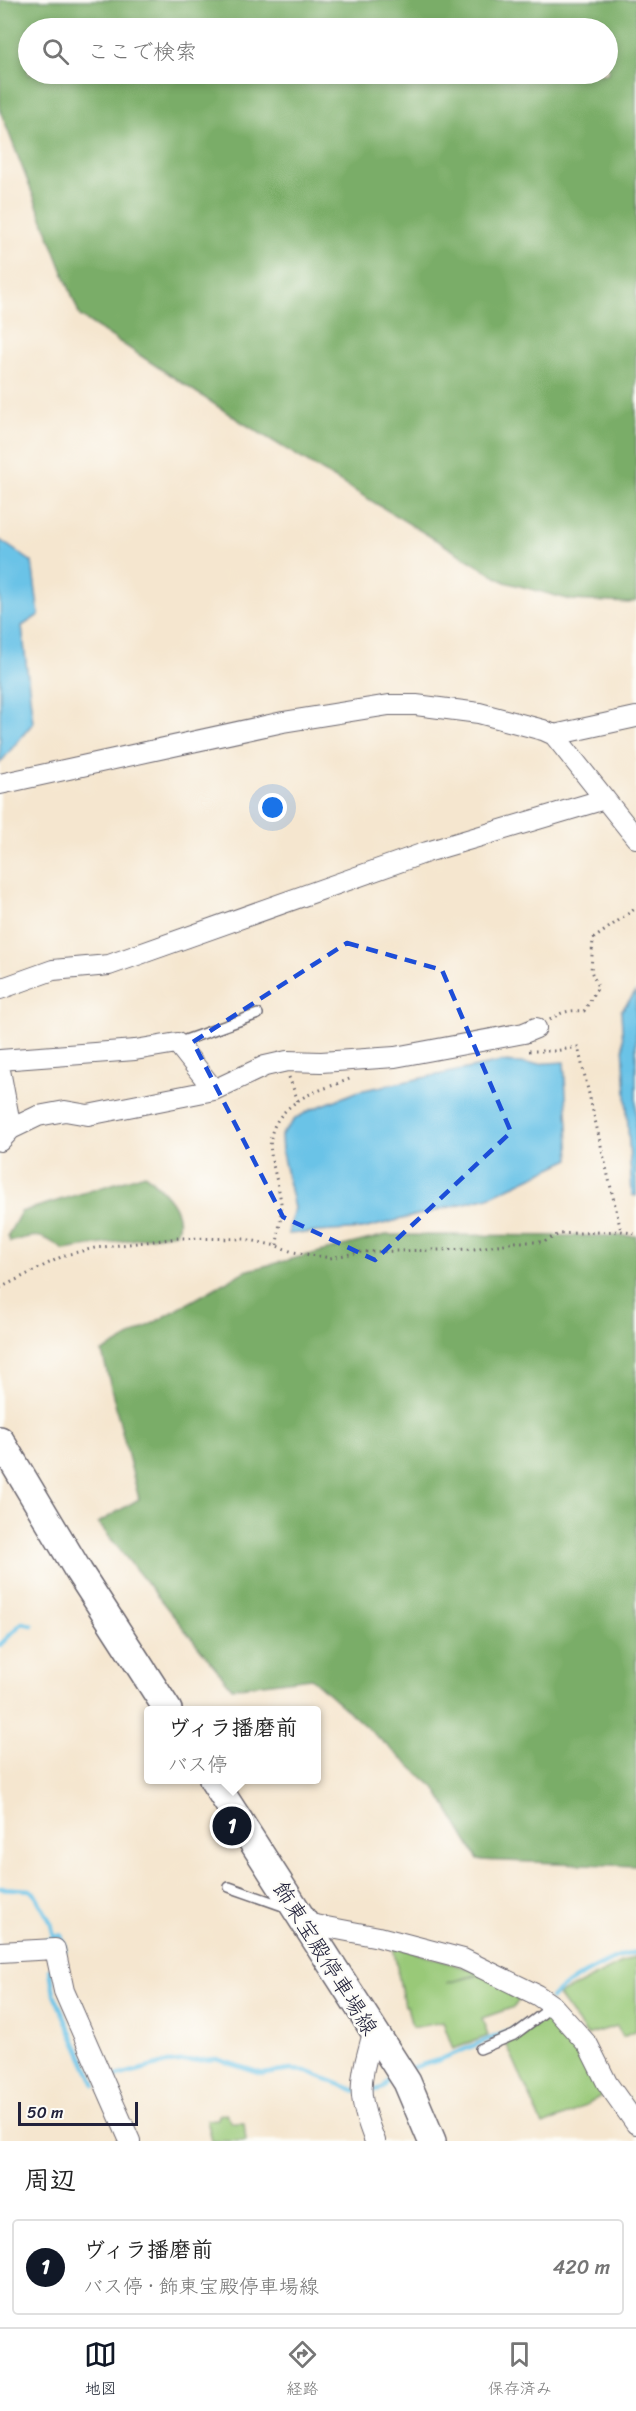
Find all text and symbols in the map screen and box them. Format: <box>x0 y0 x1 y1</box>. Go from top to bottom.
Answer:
search box <box>18 18 618 84</box>
text: ここで検索 <box>87 32 197 71</box>
icon: search <box>39 35 72 68</box>
your location <box>258 793 287 822</box>
popup <box>144 1706 321 1784</box>
text: ヴィラ播磨前 <box>167 1708 298 1747</box>
text: バス停 <box>167 1747 227 1782</box>
pin: 1 <box>212 1804 252 1848</box>
street label: 飾東宝殿停車場線 <box>262 1873 389 2043</box>
text: 50 m <box>27 2098 63 2127</box>
scale bar <box>18 2099 138 2126</box>
text: 周辺 <box>24 2157 76 2203</box>
text: ヴィラ播磨前 <box>83 2230 213 2269</box>
text: 1 <box>41 2250 50 2285</box>
text: 420 m <box>553 2250 610 2285</box>
text: バス停 · 飾東宝殿停車場線 <box>83 2269 319 2304</box>
tab: 地図 <box>84 2338 117 2403</box>
tab: 経路 <box>286 2338 319 2403</box>
tab: 保存済み <box>488 2338 552 2403</box>

